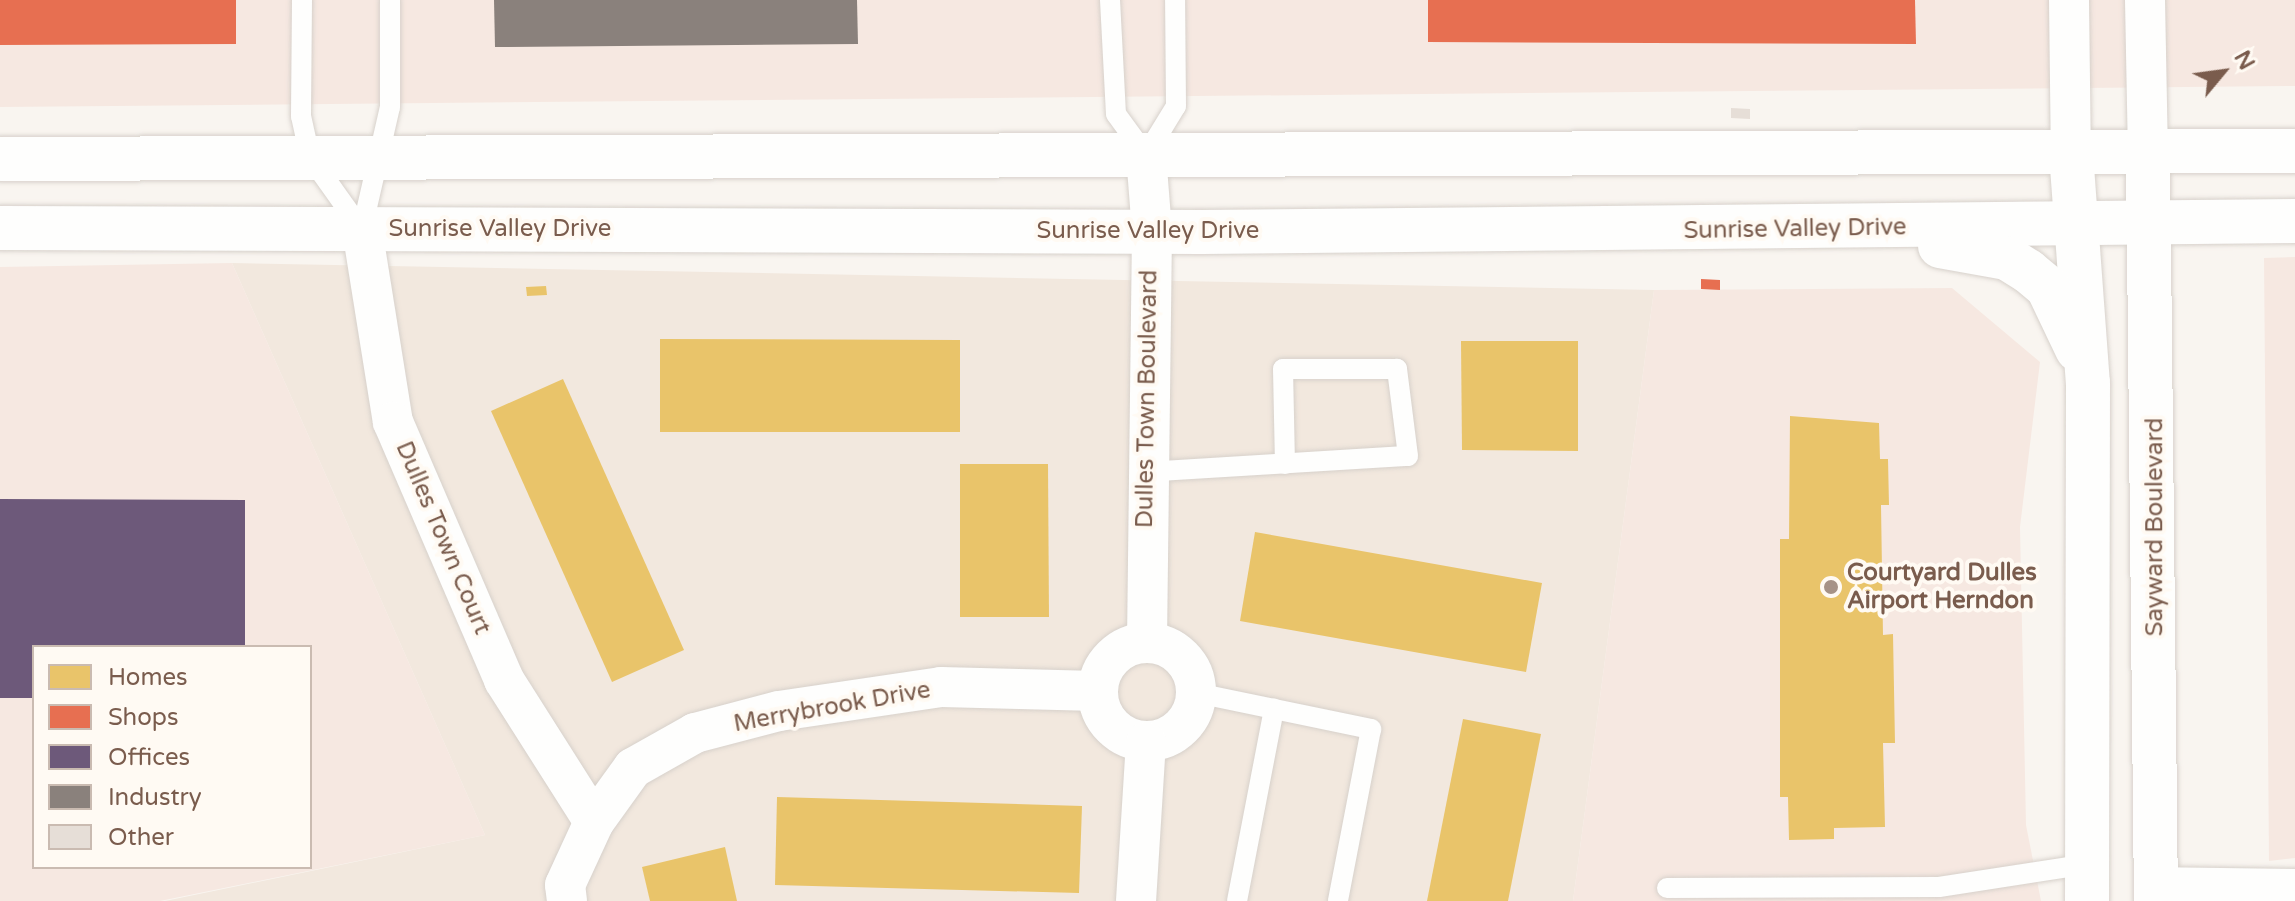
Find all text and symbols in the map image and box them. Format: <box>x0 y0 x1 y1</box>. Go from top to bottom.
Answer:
north arrow <box>2183 32 2263 112</box>
text: N <box>2228 46 2260 74</box>
street label: Sunrise Valley Drive <box>1683 213 1907 245</box>
street label: Sunrise Valley Drive <box>389 215 611 243</box>
street label: Sunrise Valley Drive <box>1037 217 1259 245</box>
street label: Dulles Town Boulevard <box>1130 270 1164 528</box>
street label: Sayward Boulevard <box>2141 418 2169 636</box>
street label: Dulles Town Court <box>389 437 497 639</box>
place label: Courtyard Dulles Airport Herndon <box>1847 559 2037 615</box>
marker: Courtyard Dulles Airport Herndon <box>1822 578 1840 596</box>
legend <box>32 645 312 869</box>
text: Homes <box>108 663 188 692</box>
street label: Merrybrook Drive <box>731 676 933 738</box>
text: Shops <box>108 703 178 732</box>
text: Offices <box>108 743 190 772</box>
text: Industry <box>108 783 202 812</box>
text: Other <box>108 823 174 852</box>

